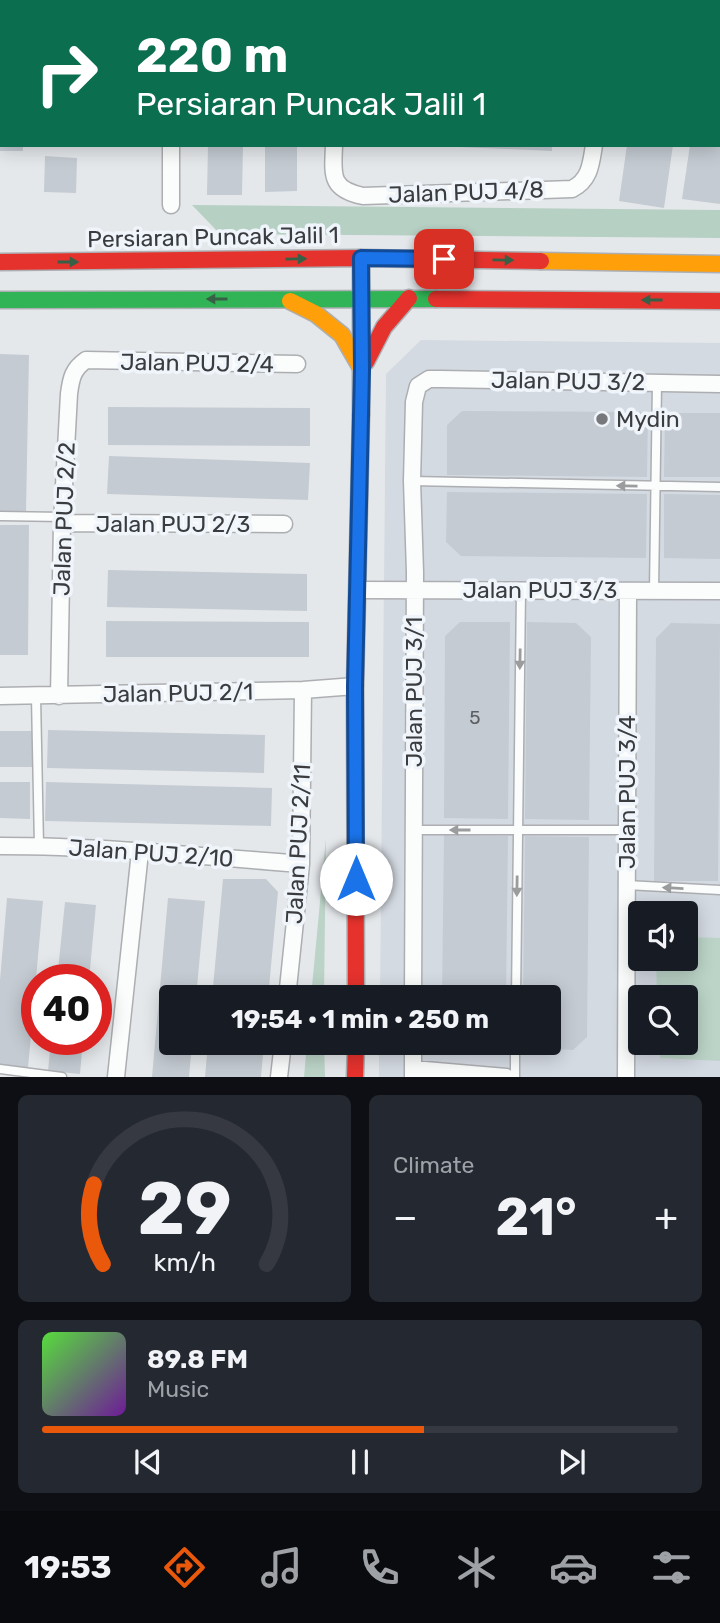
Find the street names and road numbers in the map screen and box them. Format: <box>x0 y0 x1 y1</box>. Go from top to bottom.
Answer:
street label: Jalan PUJ 4/8 <box>388 175 544 209</box>
street label: Persiaran Puncak Jalil 1 <box>87 221 339 253</box>
street label: Jalan PUJ 2/4 <box>120 348 274 378</box>
street label: Jalan PUJ 3/2 <box>491 366 645 396</box>
street label: Jalan PUJ 2/2 <box>47 442 81 596</box>
street label: Jalan PUJ 2/3 <box>96 510 250 538</box>
street label: Jalan PUJ 3/3 <box>463 576 617 604</box>
street label: Jalan PUJ 3/1 <box>400 617 428 767</box>
street label: Jalan PUJ 2/1 <box>103 678 253 708</box>
street label: Jalan PUJ 3/4 <box>613 715 641 869</box>
street label: Jalan PUJ 2/11 <box>280 763 316 925</box>
street label: Jalan PUJ 2/10 <box>68 833 234 873</box>

